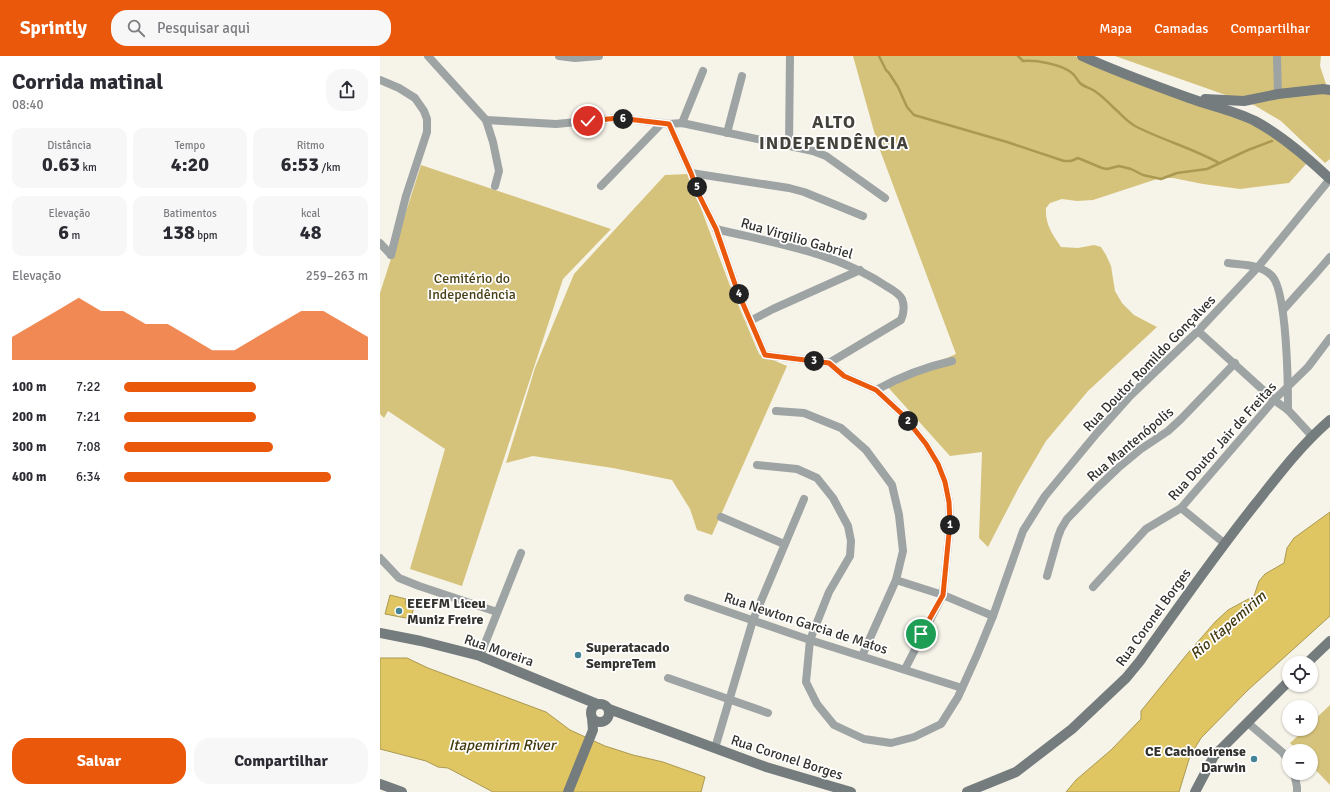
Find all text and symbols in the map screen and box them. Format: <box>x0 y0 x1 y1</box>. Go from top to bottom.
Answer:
search box <box>111 10 391 46</box>
text: Sprintly <box>20 16 87 40</box>
icon: search <box>125 17 147 39</box>
text: Pesquisar aqui <box>157 19 250 37</box>
text: Mapa <box>1099 20 1132 37</box>
text: Camadas <box>1154 20 1208 37</box>
text: Compartilhar <box>1230 20 1310 37</box>
text: Corrida matinal <box>12 68 163 95</box>
button: share <box>326 69 368 111</box>
text: 08:40 <box>12 97 44 113</box>
pin <box>571 104 605 138</box>
pin: 6 <box>613 109 633 129</box>
icon: check <box>577 110 599 132</box>
district label: ALTO INDEPENDÊNCIA <box>759 111 909 154</box>
text: 6 <box>620 112 626 125</box>
text: Distância <box>47 139 91 152</box>
text: Tempo <box>175 139 205 152</box>
text: Ritmo <box>297 139 325 152</box>
text: 0.63 <box>42 152 80 177</box>
text: 4:20 <box>171 152 209 177</box>
text: 6:53 <box>281 152 319 177</box>
text: km <box>80 161 97 174</box>
text: /km <box>319 161 340 174</box>
pin: 5 <box>687 177 707 197</box>
text: 5 <box>694 180 700 193</box>
text: Elevação <box>48 207 90 220</box>
text: Batimentos <box>163 207 217 220</box>
text: kcal <box>301 207 320 220</box>
street label: Rua Virgilio Gabriel <box>739 214 855 263</box>
text: 6 <box>58 220 69 245</box>
text: 138 <box>162 220 195 245</box>
text: 48 <box>300 220 321 245</box>
text: m <box>69 229 80 242</box>
text: bpm <box>195 229 218 242</box>
text: Elevação <box>12 268 61 284</box>
text: 259–263 m <box>306 268 368 284</box>
park label: Cemitério do Independência <box>428 270 516 303</box>
pin: 4 <box>729 284 749 304</box>
text: 4 <box>736 287 742 300</box>
street label: Rua Doutor Romildo Gonçalves <box>1080 291 1219 435</box>
pin: 3 <box>804 351 824 371</box>
text: 3 <box>811 354 817 367</box>
text: 100 m <box>12 379 46 395</box>
text: 7:22 <box>76 379 101 395</box>
street label: Rua Doutor Jair de Freitas <box>1165 379 1280 504</box>
street label: Rua Mantenópolis <box>1084 403 1177 485</box>
text: 200 m <box>12 409 46 425</box>
text: 7:21 <box>76 409 101 425</box>
pin: 2 <box>898 411 918 431</box>
text: 2 <box>905 414 911 427</box>
text: 300 m <box>12 439 46 455</box>
text: 7:08 <box>76 439 101 455</box>
text: 400 m <box>12 469 46 485</box>
text: 6:34 <box>76 469 101 485</box>
pin: 1 <box>940 515 960 535</box>
text: 1 <box>947 518 953 531</box>
street label: Rua Coronel Borges <box>1112 565 1195 670</box>
water label: Rio Itapemirim <box>1186 586 1270 663</box>
street label: Rua Newton Garcia de Matos <box>722 589 890 658</box>
place label: EEEFM Liceu Muniz Freire <box>407 595 486 628</box>
marker: EEEFM Liceu Muniz Freire <box>394 606 404 616</box>
pin <box>904 617 938 651</box>
icon: arrive <box>910 623 932 645</box>
street label: Rua Moreira <box>462 631 536 670</box>
place label: Superatacado SempreTem <box>586 639 669 672</box>
marker: Superatacado SempreTem <box>573 650 583 660</box>
map controls <box>1282 656 1318 780</box>
button: locate <box>1282 656 1318 692</box>
button: + <box>1282 700 1318 736</box>
street label: Rua Coronel Borges <box>729 731 845 784</box>
water label: Itapemirim River <box>449 736 558 754</box>
button: Salvar <box>12 738 186 784</box>
button: Compartilhar <box>194 738 368 784</box>
place label: CE Cachoeirense Darwin <box>1145 743 1246 776</box>
button: − <box>1282 744 1318 780</box>
marker: CE Cachoeirense Darwin <box>1249 754 1259 764</box>

